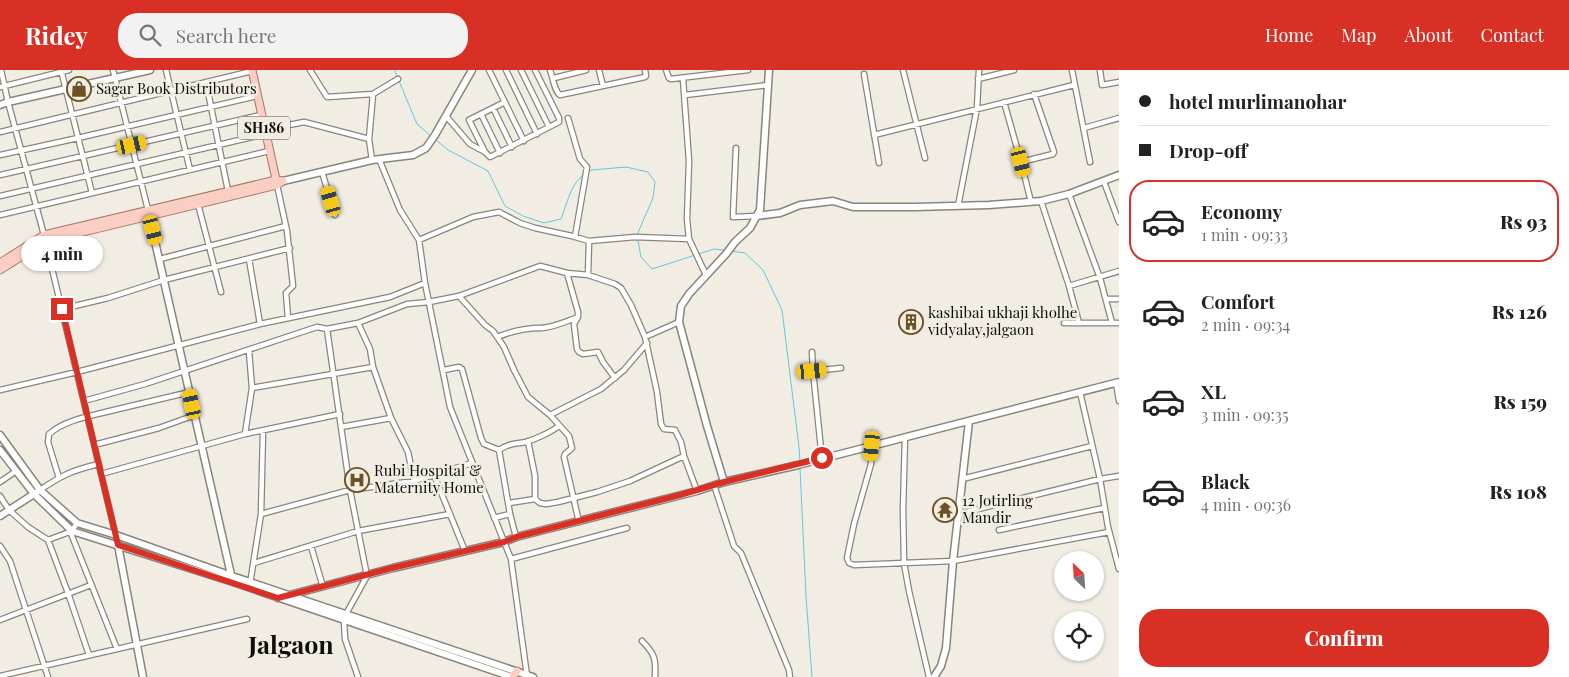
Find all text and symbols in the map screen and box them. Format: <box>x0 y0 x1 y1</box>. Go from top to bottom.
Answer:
search box <box>118 13 468 58</box>
text: Ridey <box>25 19 88 51</box>
icon: search <box>136 21 164 49</box>
text: Search here <box>176 22 276 48</box>
text: Home <box>1265 23 1313 47</box>
text: Map <box>1341 23 1376 47</box>
text: About <box>1404 23 1453 47</box>
text: Contact <box>1481 23 1544 47</box>
shop icon: Sagar Book Distributors <box>66 76 92 102</box>
place label: Sagar Book Distributors <box>96 78 257 98</box>
text: hotel murlimanohar <box>1169 88 1346 114</box>
road number: SH186 <box>238 116 290 140</box>
car <box>115 134 148 156</box>
text: Drop-off <box>1169 137 1247 163</box>
car <box>1010 146 1031 178</box>
car <box>319 185 342 217</box>
text: Economy <box>1201 198 1282 224</box>
icon: car <box>1141 199 1186 244</box>
text: Rs 93 <box>1500 208 1547 234</box>
car <box>142 214 163 246</box>
text: 1 min · 09:33 <box>1201 224 1288 245</box>
callout: 4 min <box>21 236 103 272</box>
text: 4 min <box>41 243 83 264</box>
text: Comfort <box>1201 288 1275 314</box>
icon: car <box>1141 289 1186 334</box>
route end <box>51 298 73 320</box>
text: Rs 126 <box>1492 298 1547 324</box>
place label: kashibai ukhaji kholhe vidyalay,jalgaon <box>927 302 1077 339</box>
building icon: kashibai ukhaji kholhe vidyalay,jalgaon <box>898 309 924 335</box>
text: 2 min · 09:34 <box>1201 314 1290 335</box>
car <box>796 362 827 380</box>
text: XL <box>1201 378 1226 404</box>
icon: car <box>1141 379 1186 424</box>
car <box>181 388 202 420</box>
text: Rs 159 <box>1493 388 1547 414</box>
text: 3 min · 09:35 <box>1201 404 1289 425</box>
car <box>863 430 880 462</box>
route start <box>811 447 833 469</box>
place label: Rubi Hospital & Maternity Home <box>374 460 484 497</box>
hospital icon: Rubi Hospital & Maternity Home <box>344 467 370 493</box>
text: Black <box>1201 468 1250 494</box>
icon: car <box>1141 469 1186 514</box>
text: Rs 108 <box>1490 478 1547 504</box>
place label: 12 Jotirling Mandir <box>962 490 1033 527</box>
text: 4 min · 09:36 <box>1201 494 1291 515</box>
temple icon: 12 Jotirling Mandir <box>932 497 958 523</box>
north arrow <box>1054 551 1104 601</box>
map controls <box>1054 551 1104 661</box>
button: Confirm <box>1139 609 1549 667</box>
button: locate <box>1054 611 1104 661</box>
district label: Jalgaon <box>247 627 334 660</box>

